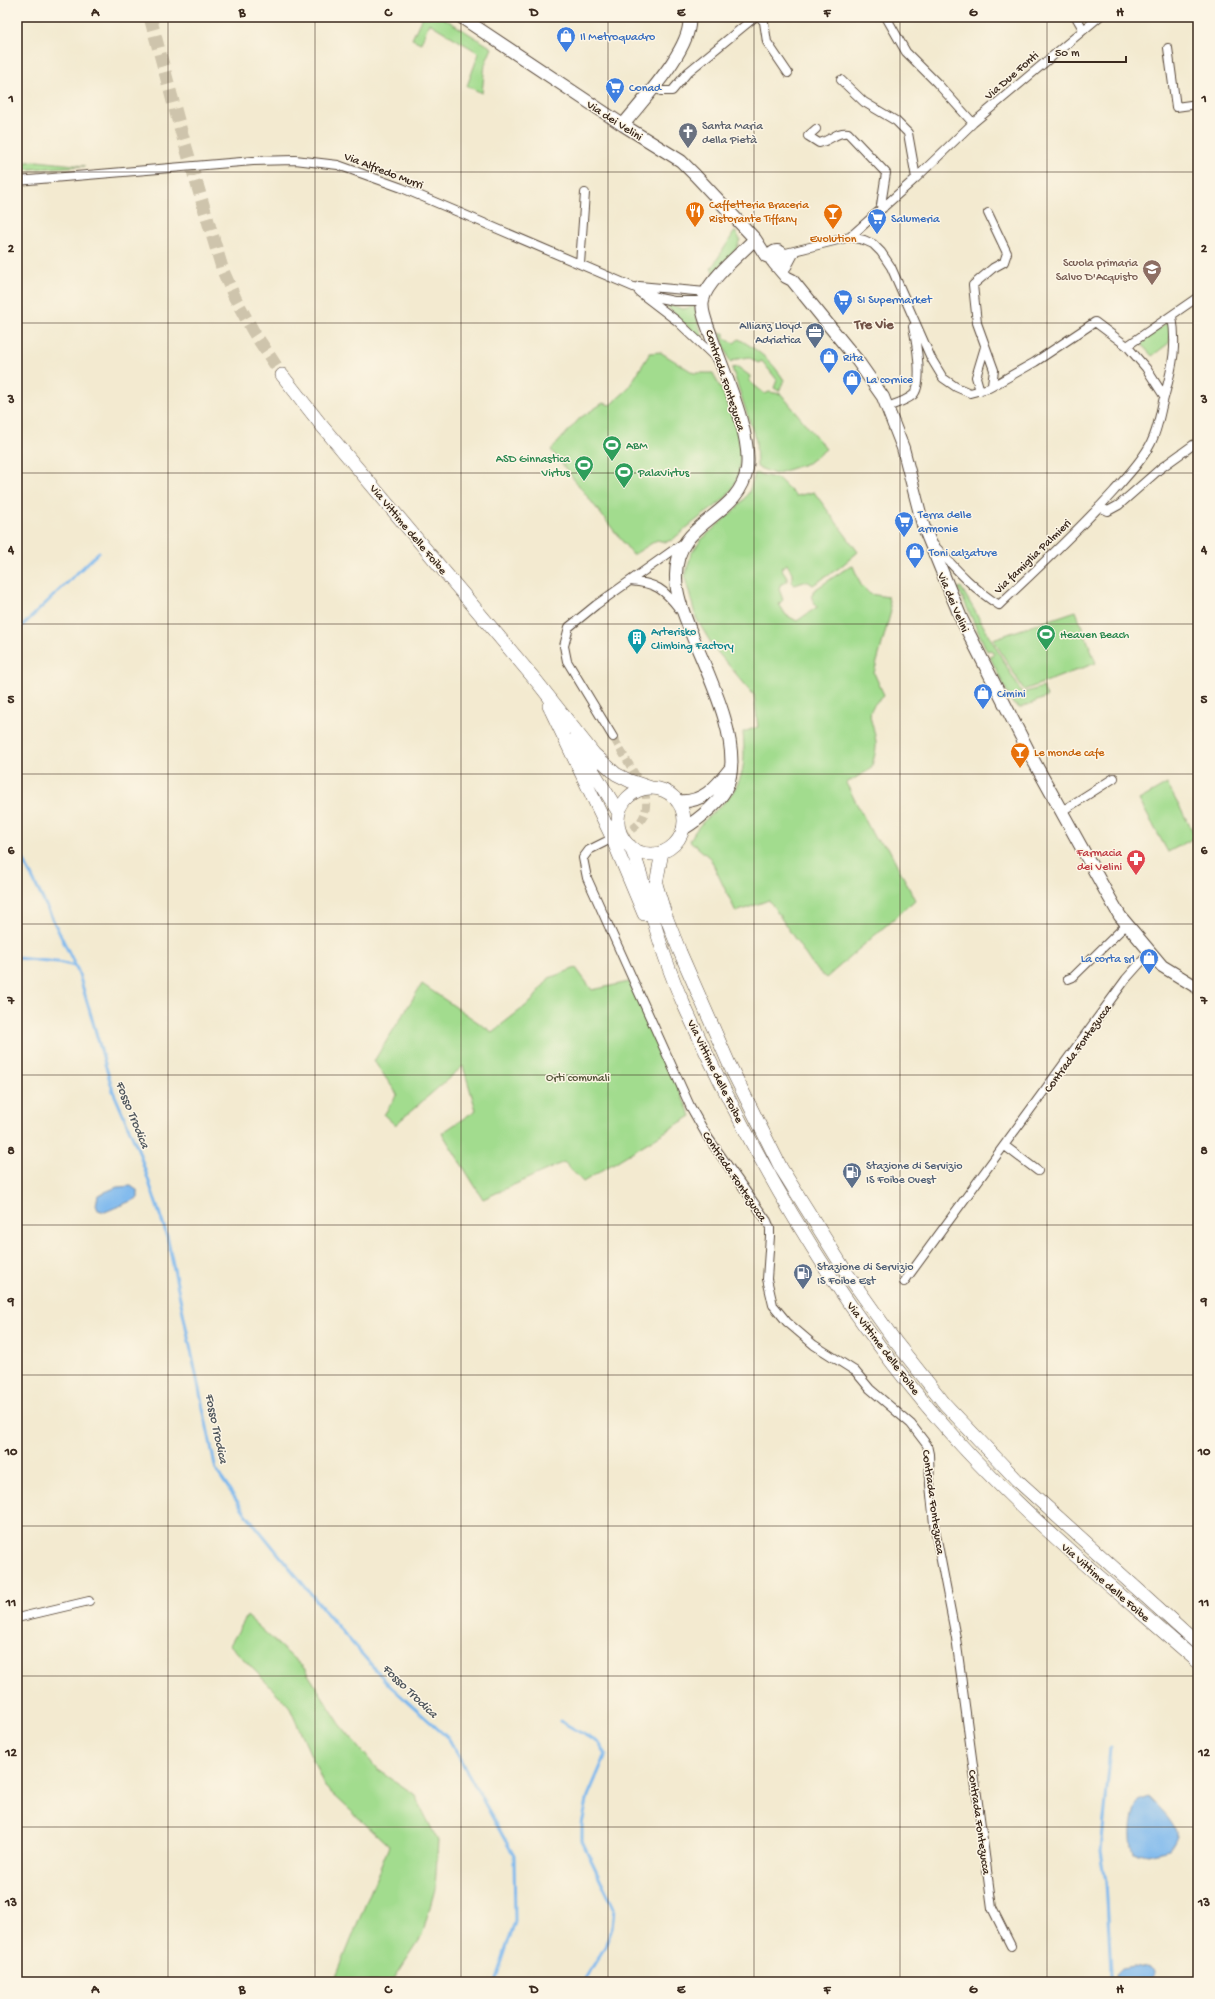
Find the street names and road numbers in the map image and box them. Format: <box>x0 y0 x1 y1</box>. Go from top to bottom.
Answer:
street label: Via Due Fonti <box>982 49 1042 104</box>
street label: Via dei Velini <box>582 98 645 145</box>
street label: Via Alfredo Murri <box>341 150 425 194</box>
street label: Contrada Fontezucca <box>701 328 747 433</box>
street label: Via Vittime delle Foibe <box>365 482 450 579</box>
street label: Via famiglia Palmieri <box>991 517 1075 599</box>
street label: Via dei Velini <box>933 570 971 635</box>
street label: Contrada Fontezucca <box>1042 1002 1116 1096</box>
street label: Via Vittime delle Foibe <box>683 1017 746 1126</box>
street label: Contrada Fontezucca <box>698 1129 769 1225</box>
street label: Via Vittime delle Foibe <box>842 1299 922 1399</box>
street label: Contrada Fontezucca <box>918 1449 946 1556</box>
street label: Via Vittime delle Foibe <box>1057 1540 1153 1626</box>
street label: Contrada Fontezucca <box>964 1769 992 1876</box>

